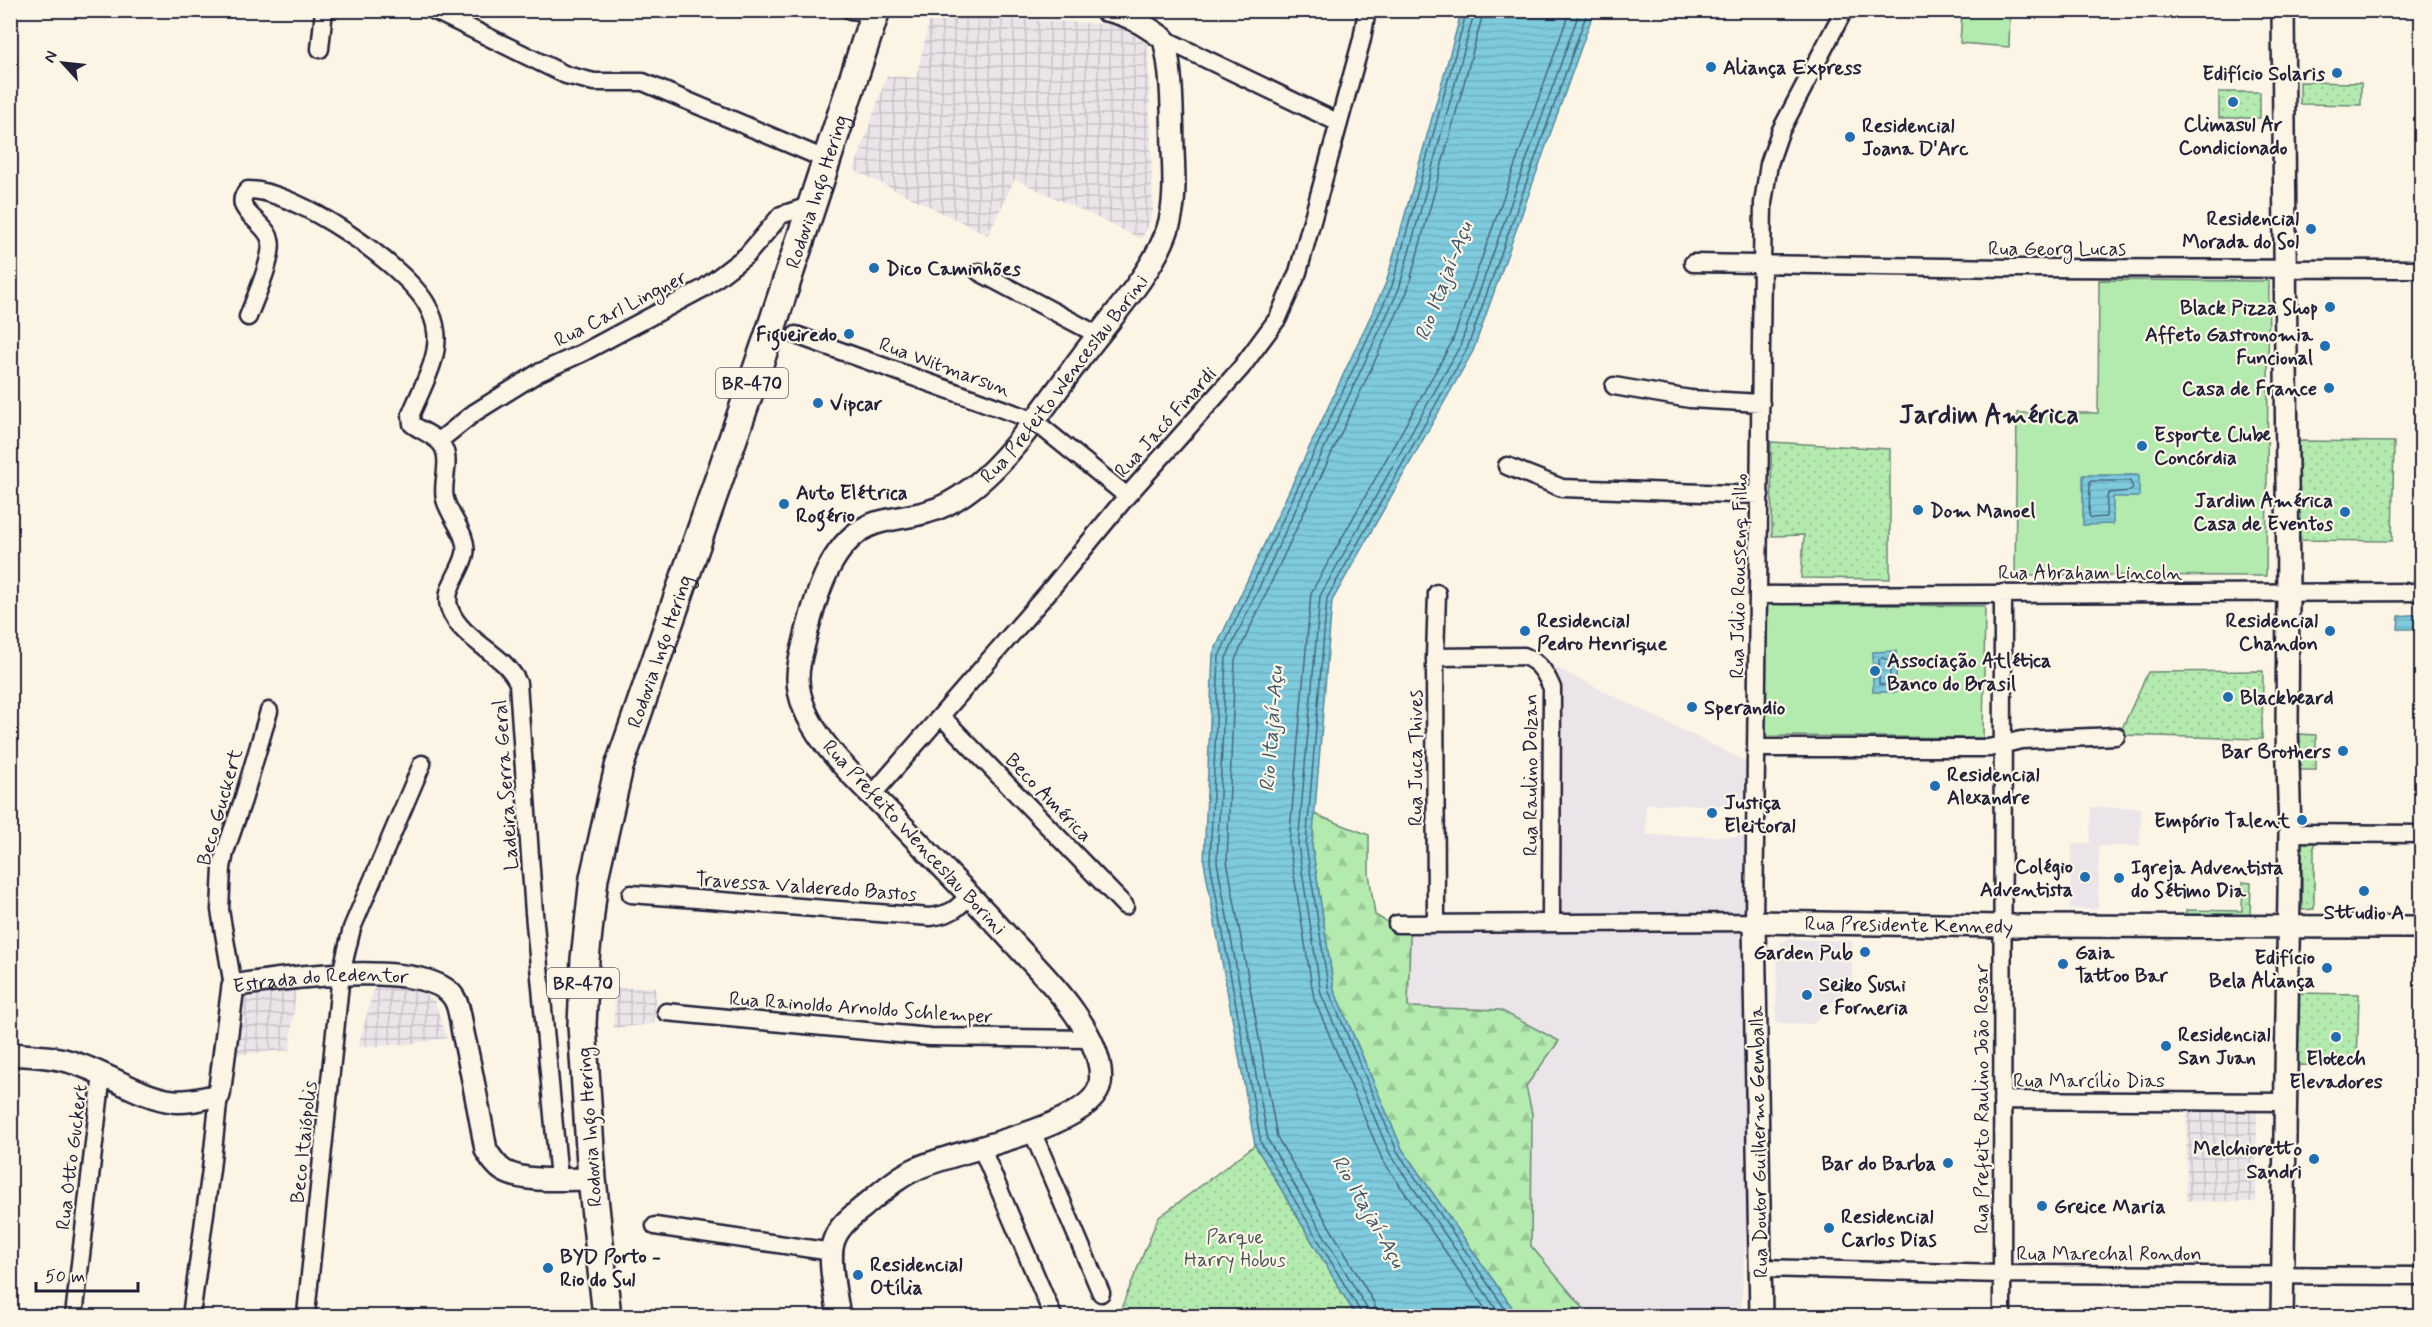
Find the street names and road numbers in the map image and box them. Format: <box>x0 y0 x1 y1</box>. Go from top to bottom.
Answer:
street label: Rodovia Ingo Hering <box>780 111 857 272</box>
street label: Rua Georg Lucas <box>1988 236 2126 264</box>
street label: Rua Carl Lingner <box>550 264 692 355</box>
street label: Rua Prefeito Wenceslau Borini <box>975 270 1155 490</box>
street label: Rua Witmarsun <box>875 331 1014 404</box>
street label: Rua Jacó Finardi <box>1109 362 1223 484</box>
road number: BR-470 <box>716 368 788 398</box>
street label: Rua Júlio Roussenq Filho <box>1724 473 1755 679</box>
street label: Rua Abraham Lincoln <box>1998 560 2182 587</box>
street label: Rodovia Ingo Hering <box>622 572 701 732</box>
street label: Rua Juca Thives <box>1403 690 1430 826</box>
street label: Rua Raulino Dolzan <box>1518 694 1545 856</box>
street label: Ladeira Serra Geral <box>487 699 526 871</box>
street label: Rua Prefeito Wenceslau Borini <box>816 734 1012 942</box>
street label: Beco Guckert <box>191 746 250 869</box>
street label: Beco América <box>998 748 1097 849</box>
street label: Travessa Valderedo Bastos <box>694 866 918 909</box>
street label: Rua Presidente Kennedy <box>1804 911 2013 941</box>
street label: Estrada do Redentor <box>231 962 411 1001</box>
street label: Rua Prefeito Raulino João Rosar <box>1969 963 1996 1234</box>
road number: BR-470 <box>547 968 619 998</box>
street label: Rua Rainoldo Arnoldo Schlemper <box>728 986 994 1031</box>
street label: Rua Doutor Guilherme Gemballa <box>1744 1005 1775 1278</box>
street label: Rodovia Ingo Hering <box>571 1046 612 1208</box>
street label: Rua Marcílio Dias <box>2013 1068 2165 1095</box>
street label: Beco Itaiópolis <box>285 1079 324 1205</box>
street label: Rua Otto Guckert <box>50 1083 95 1232</box>
street label: Rua Marechal Rondon <box>2016 1241 2202 1268</box>

